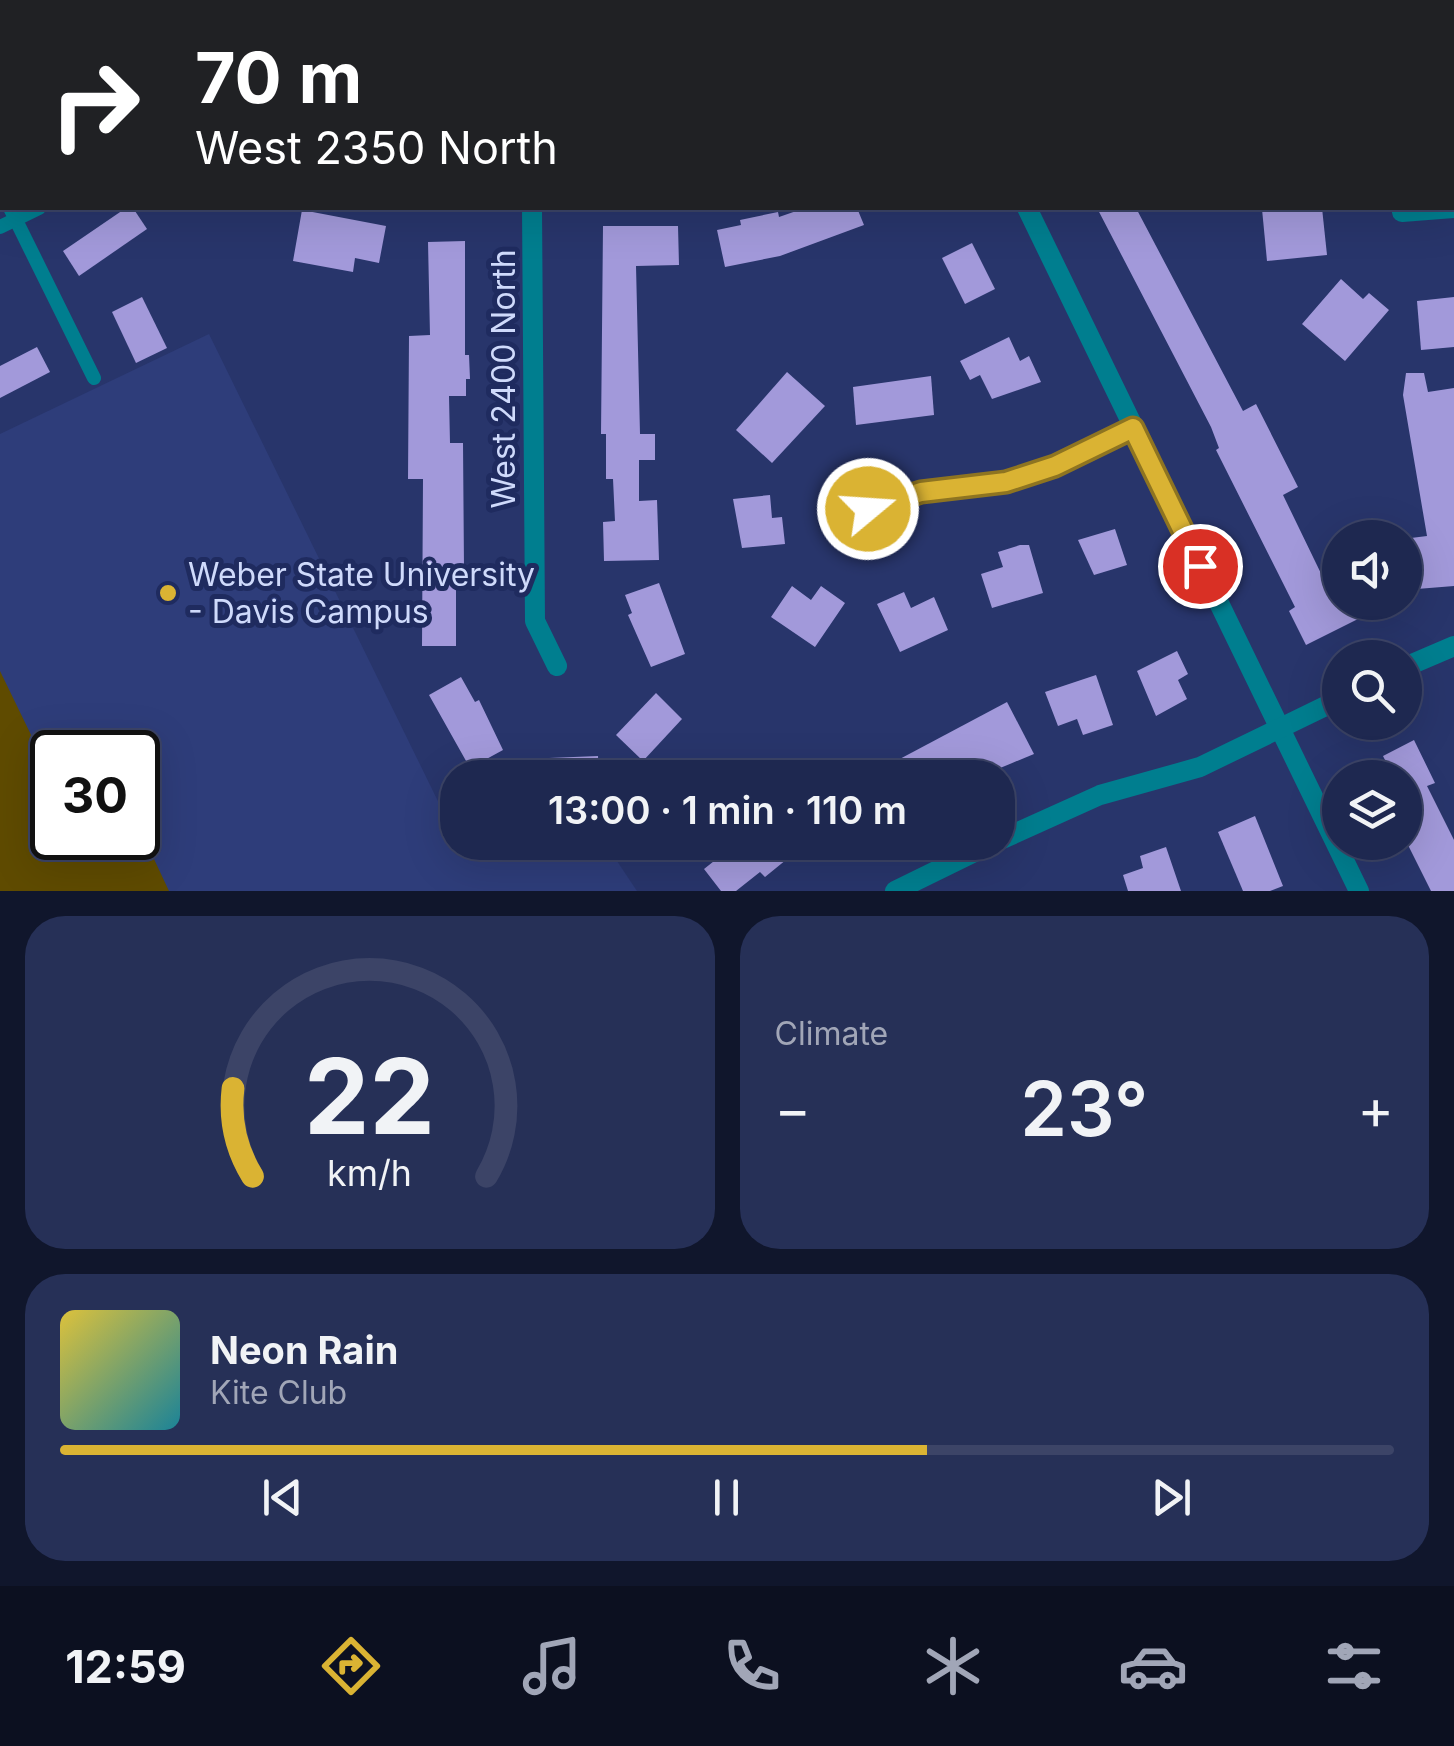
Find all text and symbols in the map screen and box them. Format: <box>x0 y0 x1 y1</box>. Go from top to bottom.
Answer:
text: 70 m <box>195 35 362 120</box>
icon: right <box>30 40 160 170</box>
text: West 2350 North <box>195 120 558 175</box>
street label: West 2400 North <box>484 249 523 509</box>
position arrow <box>816 457 920 561</box>
map controls <box>1322 520 1422 860</box>
button: sound <box>1322 520 1422 620</box>
pin <box>1158 524 1243 609</box>
icon: arrive <box>1173 539 1228 594</box>
place label: Weber State University - Davis Campus <box>188 555 535 631</box>
marker: Weber State University - Davis Campus <box>157 582 179 604</box>
button: search <box>1322 640 1422 740</box>
speed limit sign: 30 <box>30 730 160 860</box>
button: layers <box>1322 760 1422 860</box>
text: 13:00 · 1 min · 110 m <box>548 787 907 833</box>
text: Climate <box>775 1014 888 1053</box>
text: 22 <box>304 1033 435 1159</box>
text: 23° <box>1020 1063 1148 1154</box>
text: − <box>775 1076 811 1142</box>
text: + <box>1358 1076 1394 1142</box>
text: km/h <box>327 1151 412 1195</box>
text: Neon Rain <box>210 1327 398 1373</box>
text: Kite Club <box>210 1373 347 1412</box>
icon: previous <box>255 1470 310 1525</box>
icon: pause <box>699 1470 754 1525</box>
icon: next <box>1144 1470 1199 1525</box>
icon: directions <box>316 1631 386 1701</box>
icon: music <box>517 1631 587 1701</box>
icon: phone <box>717 1631 787 1701</box>
icon: climate <box>918 1631 988 1701</box>
icon: car <box>1118 1631 1188 1701</box>
icon: filters <box>1319 1631 1389 1701</box>
text: 12:59 <box>65 1639 186 1694</box>

